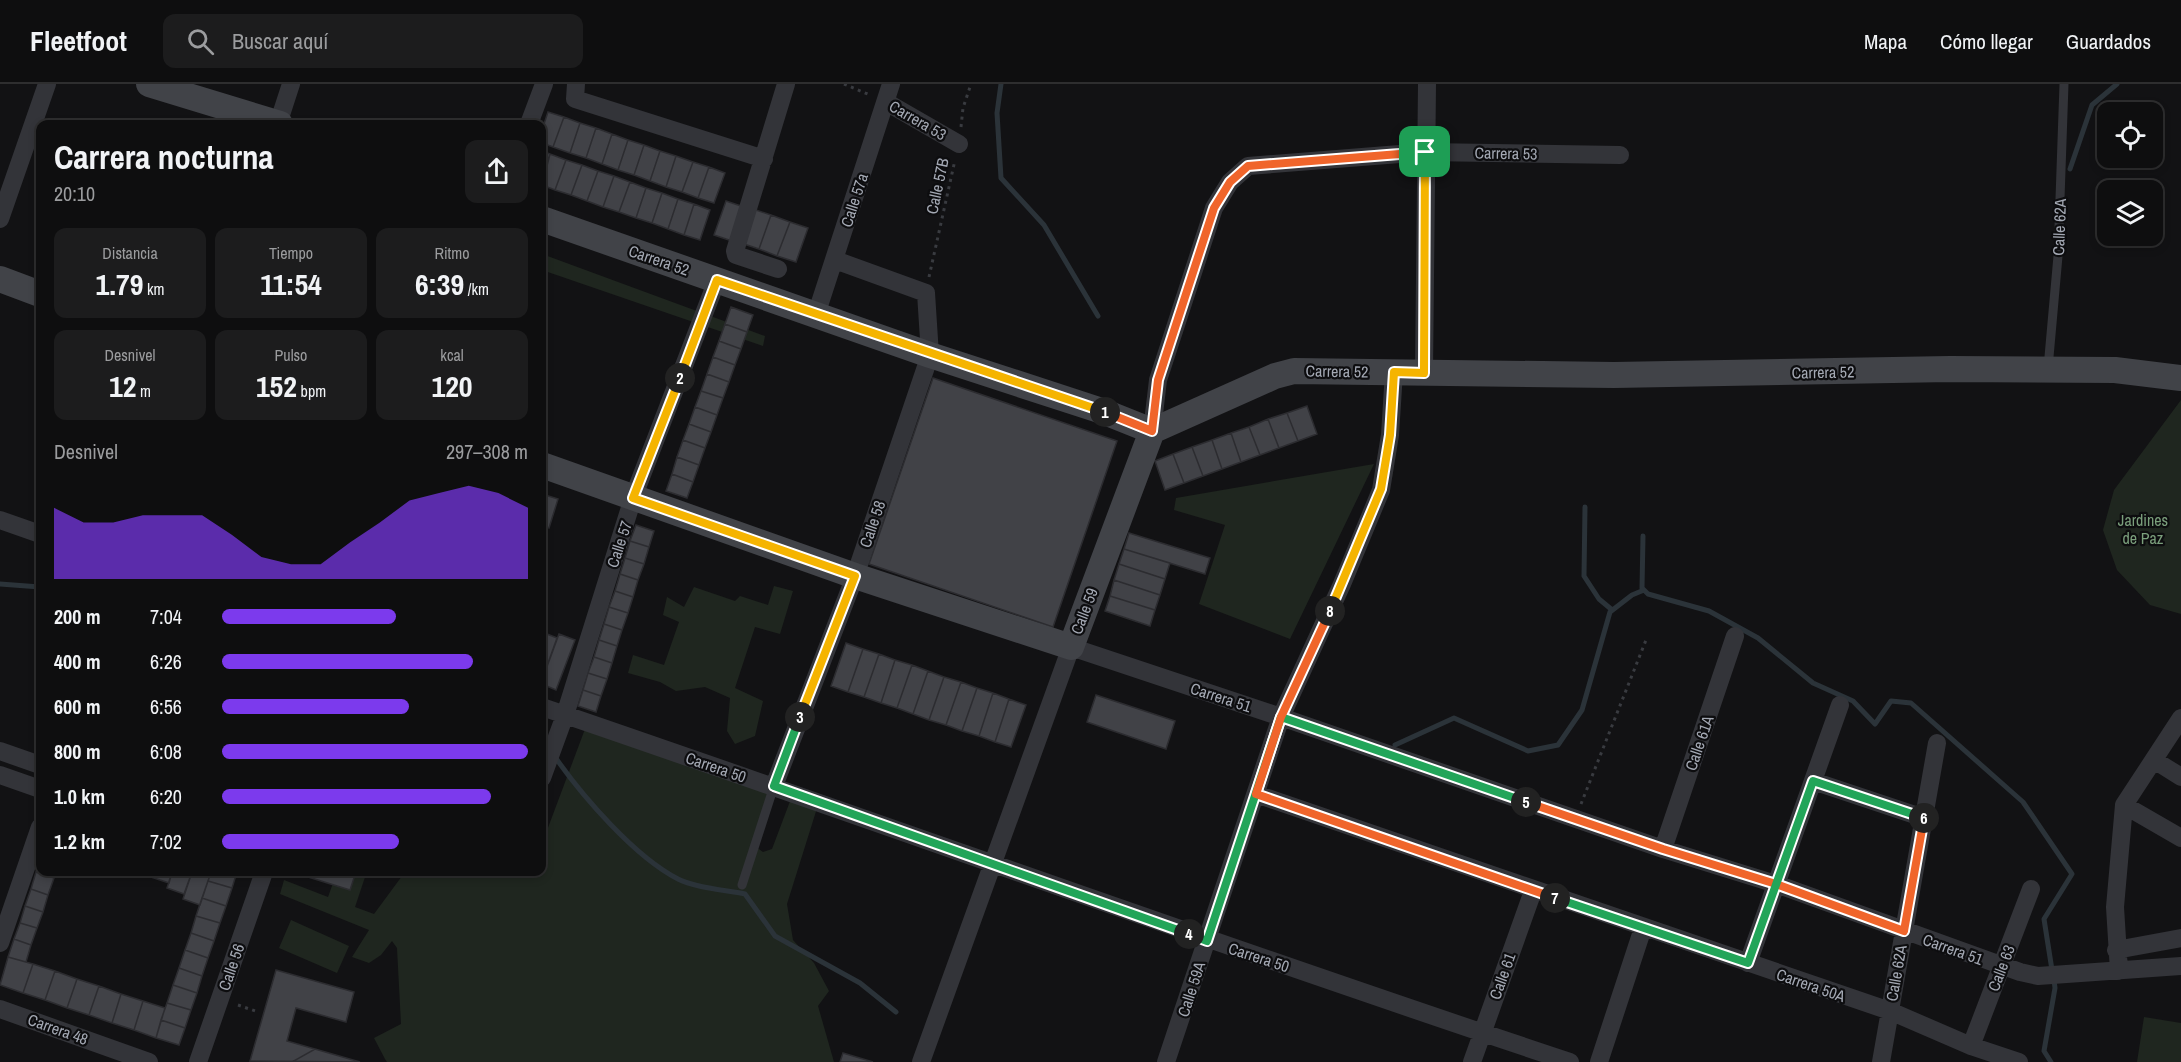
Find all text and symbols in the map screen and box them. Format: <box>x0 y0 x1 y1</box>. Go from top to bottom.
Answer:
search box <box>163 14 583 68</box>
text: Fleetfoot <box>30 22 127 60</box>
icon: search <box>184 25 217 58</box>
text: Buscar aquí <box>232 26 328 56</box>
text: Mapa <box>1864 27 1907 56</box>
text: Cómo llegar <box>1940 27 2033 56</box>
text: Guardados <box>2066 27 2151 56</box>
street label: Carrera 53 <box>885 95 951 145</box>
map controls <box>2097 102 2163 246</box>
button: locate <box>2097 102 2163 168</box>
pin <box>1399 126 1450 177</box>
text: Carrera nocturna <box>54 135 274 179</box>
icon: arrive <box>1408 135 1441 168</box>
button: share <box>465 140 528 203</box>
street label: Carrera 53 <box>1474 141 1538 165</box>
street label: Calle 57B <box>920 156 954 216</box>
street label: Calle 57a <box>835 170 873 230</box>
text: 20:10 <box>54 180 95 207</box>
button: layers <box>2097 180 2163 246</box>
street label: Calle 62A <box>2047 198 2071 256</box>
street label: Carrera 52 <box>626 239 692 281</box>
text: Distancia <box>102 242 158 264</box>
text: Tiempo <box>269 242 313 264</box>
text: Ritmo <box>435 242 470 264</box>
text: 1.79 <box>95 264 143 304</box>
text: 11:54 <box>260 264 322 304</box>
text: 6:39 <box>415 264 464 304</box>
text: km <box>143 278 165 300</box>
text: /km <box>464 278 489 300</box>
text: Desnivel <box>104 344 156 366</box>
text: Pulso <box>275 344 307 366</box>
text: kcal <box>440 344 464 366</box>
street label: Carrera 52 <box>1305 359 1369 383</box>
street label: Carrera 52 <box>1791 360 1855 384</box>
pin: 2 <box>665 363 695 393</box>
text: 12 <box>109 366 136 406</box>
text: 152 <box>256 366 297 406</box>
text: 120 <box>431 366 473 406</box>
text: 2 <box>676 367 684 389</box>
text: m <box>136 380 151 402</box>
text: bpm <box>297 380 326 402</box>
pin: 1 <box>1090 397 1120 427</box>
text: 1 <box>1101 401 1109 423</box>
text: Desnivel <box>54 438 118 465</box>
text: 297–308 m <box>446 438 528 465</box>
street label: Calle 58 <box>854 498 890 550</box>
park label: Jardines de Paz <box>2118 509 2168 549</box>
street label: Calle 57 <box>601 518 637 570</box>
street label: Calle 59 <box>1065 585 1103 637</box>
pin: 8 <box>1315 596 1345 626</box>
text: 8 <box>1326 600 1334 622</box>
text: 200 m <box>54 603 101 630</box>
text: 7:04 <box>150 603 182 630</box>
text: 400 m <box>54 648 101 675</box>
text: 6:26 <box>150 648 182 675</box>
street label: Carrera 51 <box>1188 677 1255 717</box>
text: 600 m <box>54 693 101 720</box>
text: 6:56 <box>150 693 182 720</box>
pin: 3 <box>785 702 815 732</box>
text: 3 <box>796 706 804 728</box>
street label: Calle 61A <box>1679 712 1719 773</box>
text: 800 m <box>54 738 101 765</box>
text: 6:08 <box>150 738 182 765</box>
street label: Carrera 50 <box>683 746 749 788</box>
text: 1.0 km <box>54 783 105 810</box>
text: 6:20 <box>150 783 182 810</box>
pin: 5 <box>1511 787 1541 817</box>
text: 5 <box>1522 791 1530 813</box>
pin: 6 <box>1909 803 1939 833</box>
text: 6 <box>1920 807 1928 829</box>
text: 1.2 km <box>54 828 105 855</box>
text: 7:02 <box>150 828 182 855</box>
pin: 7 <box>1540 883 1570 913</box>
text: 7 <box>1551 887 1559 909</box>
pin: 4 <box>1174 919 1204 949</box>
text: 4 <box>1185 923 1193 945</box>
street label: Carrera 51 <box>1920 928 1987 970</box>
street label: Carrera 50 <box>1226 937 1292 977</box>
street label: Calle 56 <box>213 941 249 993</box>
street label: Calle 63 <box>1982 942 2020 994</box>
street label: Calle 62A <box>1880 943 1912 1003</box>
street label: Calle 61 <box>1483 949 1521 1002</box>
street label: Calle 59A <box>1172 958 1210 1019</box>
street label: Carrera 50A <box>1774 963 1849 1007</box>
street label: Carrera 48 <box>25 1008 91 1050</box>

